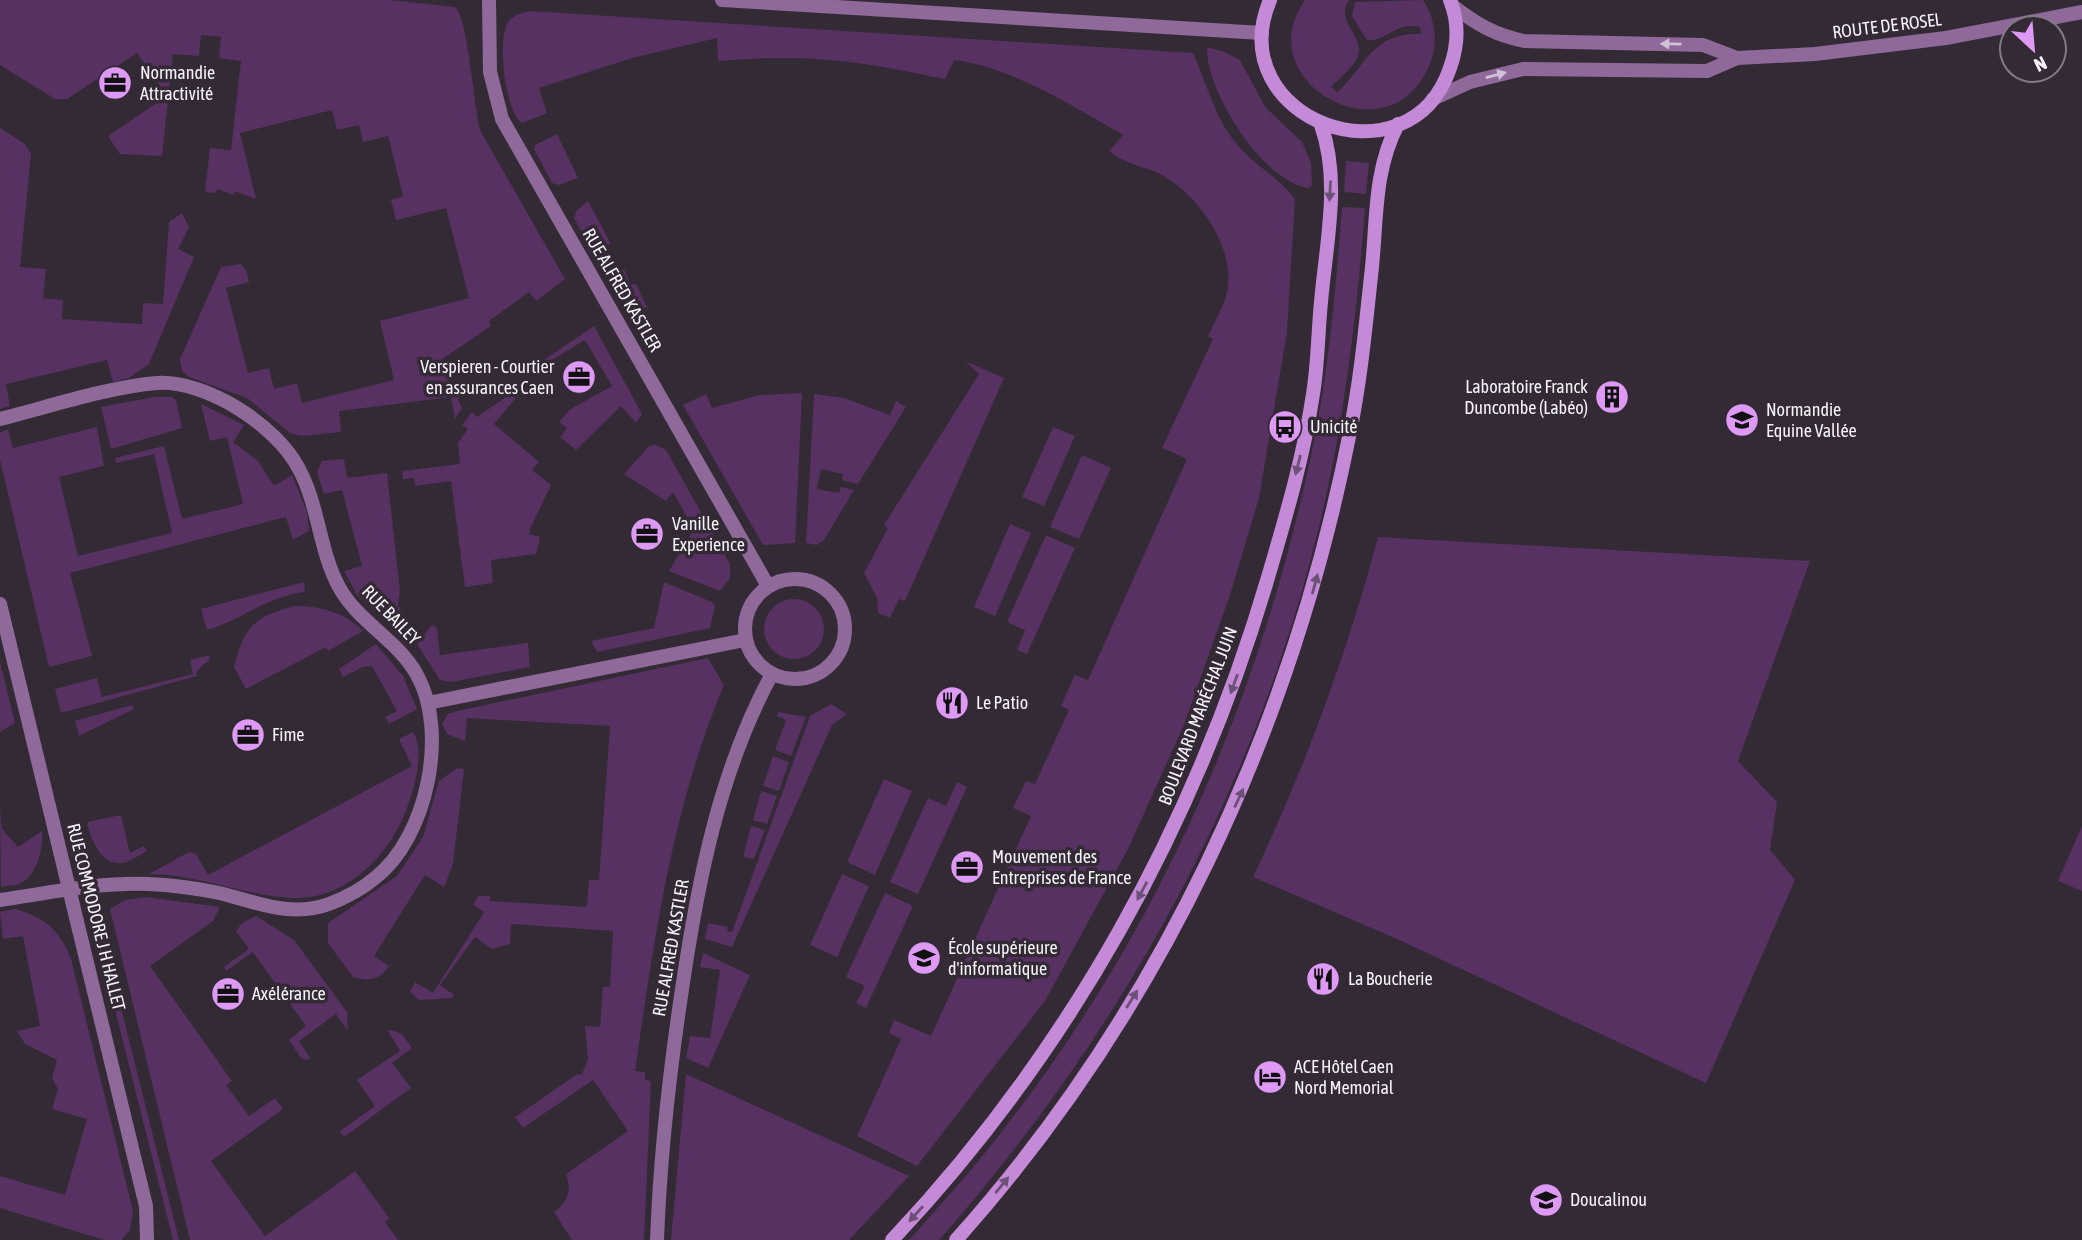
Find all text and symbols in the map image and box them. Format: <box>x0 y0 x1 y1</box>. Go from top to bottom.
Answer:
street label: ROUTE DE ROSEL <box>1831 8 1943 43</box>
north arrow <box>1998 14 2068 84</box>
one-way arrow <box>1659 39 1681 50</box>
text: N <box>2031 52 2050 77</box>
place label: Normandie Attractivité <box>140 62 215 104</box>
office icon: Normandie Attractivité <box>96 64 134 102</box>
one-way arrow <box>1486 69 1507 79</box>
one-way arrow <box>1324 180 1335 202</box>
street label: RUE ALFRED KASTLER <box>579 224 666 355</box>
place label: Verspieren - Courtier en assurances Caen <box>420 356 555 398</box>
office icon: Verspieren - Courtier en assurances Caen <box>560 358 598 396</box>
place label: Laboratoire Franck Duncombe (Labéo) <box>1464 376 1588 418</box>
building icon: Laboratoire Franck Duncombe (Labéo) <box>1593 378 1631 416</box>
place label: Normandie Equine Vallée <box>1766 399 1857 441</box>
school or university icon: Normandie Equine Vallée <box>1723 401 1761 439</box>
bus stop icon: Unicité <box>1266 408 1304 446</box>
place label: Unicité <box>1310 416 1357 437</box>
one-way arrow <box>1292 454 1303 476</box>
place label: Vanille Experience <box>672 513 745 555</box>
office icon: Vanille Experience <box>628 515 666 553</box>
one-way arrow <box>1310 573 1320 594</box>
street label: RUE BAILEY <box>358 581 425 649</box>
street label: BOULEVARD MARÉCHAL JUIN <box>1154 624 1241 808</box>
one-way arrow <box>1228 673 1239 694</box>
restaurant icon: Le Patio <box>933 684 971 722</box>
place label: Le Patio <box>976 692 1028 713</box>
office icon: Fime <box>229 716 267 754</box>
place label: Fime <box>272 724 305 745</box>
one-way arrow <box>1233 788 1244 808</box>
street label: RUE COMMODORE J H HALLET <box>63 821 130 1013</box>
place label: Mouvement des Entreprises de France <box>992 846 1131 888</box>
office icon: Mouvement des Entreprises de France <box>948 848 986 886</box>
street label: RUE ALFRED KASTLER <box>648 878 693 1018</box>
one-way arrow <box>1136 881 1148 901</box>
place label: École supérieure d'informatique <box>948 937 1058 979</box>
school or university icon: École supérieure d'informatique <box>905 939 943 977</box>
restaurant icon: La Boucherie <box>1304 960 1342 998</box>
place label: La Boucherie <box>1348 968 1433 989</box>
office icon: Axélérance <box>209 975 247 1013</box>
place label: Axélérance <box>252 983 326 1004</box>
one-way arrow <box>1126 989 1139 1009</box>
place label: ACE Hôtel Caen Nord Memorial <box>1294 1056 1394 1098</box>
hotel icon: ACE Hôtel Caen Nord Memorial <box>1251 1058 1289 1096</box>
one-way arrow <box>994 1177 1009 1194</box>
school or university icon: Doucalinou <box>1527 1181 1565 1219</box>
place label: Doucalinou <box>1570 1189 1647 1210</box>
one-way arrow <box>908 1205 924 1222</box>

